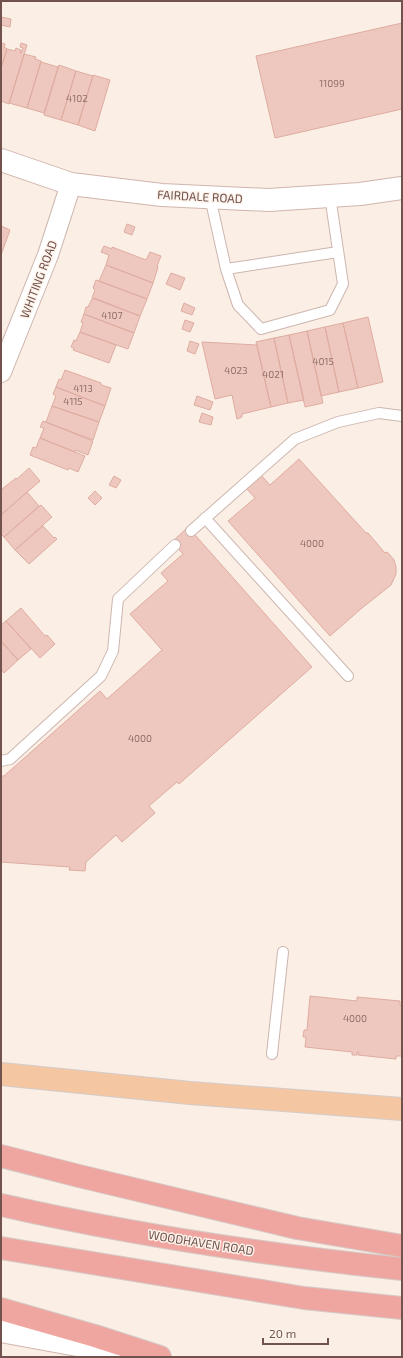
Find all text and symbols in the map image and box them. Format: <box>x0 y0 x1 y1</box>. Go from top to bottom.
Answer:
house number: 11099 <box>319 77 345 89</box>
house number: 4102 <box>66 92 88 104</box>
street label: FAIRDALE ROAD <box>157 187 243 205</box>
street label: WHITING ROAD <box>17 238 59 320</box>
house number: 4107 <box>101 309 123 321</box>
house number: 4015 <box>312 355 334 367</box>
house number: 4023 <box>224 364 248 376</box>
house number: 4021 <box>262 368 284 380</box>
house number: 4113 <box>73 382 93 394</box>
house number: 4115 <box>63 395 83 407</box>
house number: 4000 <box>300 537 324 549</box>
house number: 4000 <box>128 732 152 744</box>
house number: 4000 <box>343 1012 367 1024</box>
street label: WOODHAVEN ROAD <box>147 1227 255 1257</box>
scale bar <box>263 1320 328 1346</box>
text: 20 m <box>269 1326 296 1340</box>

